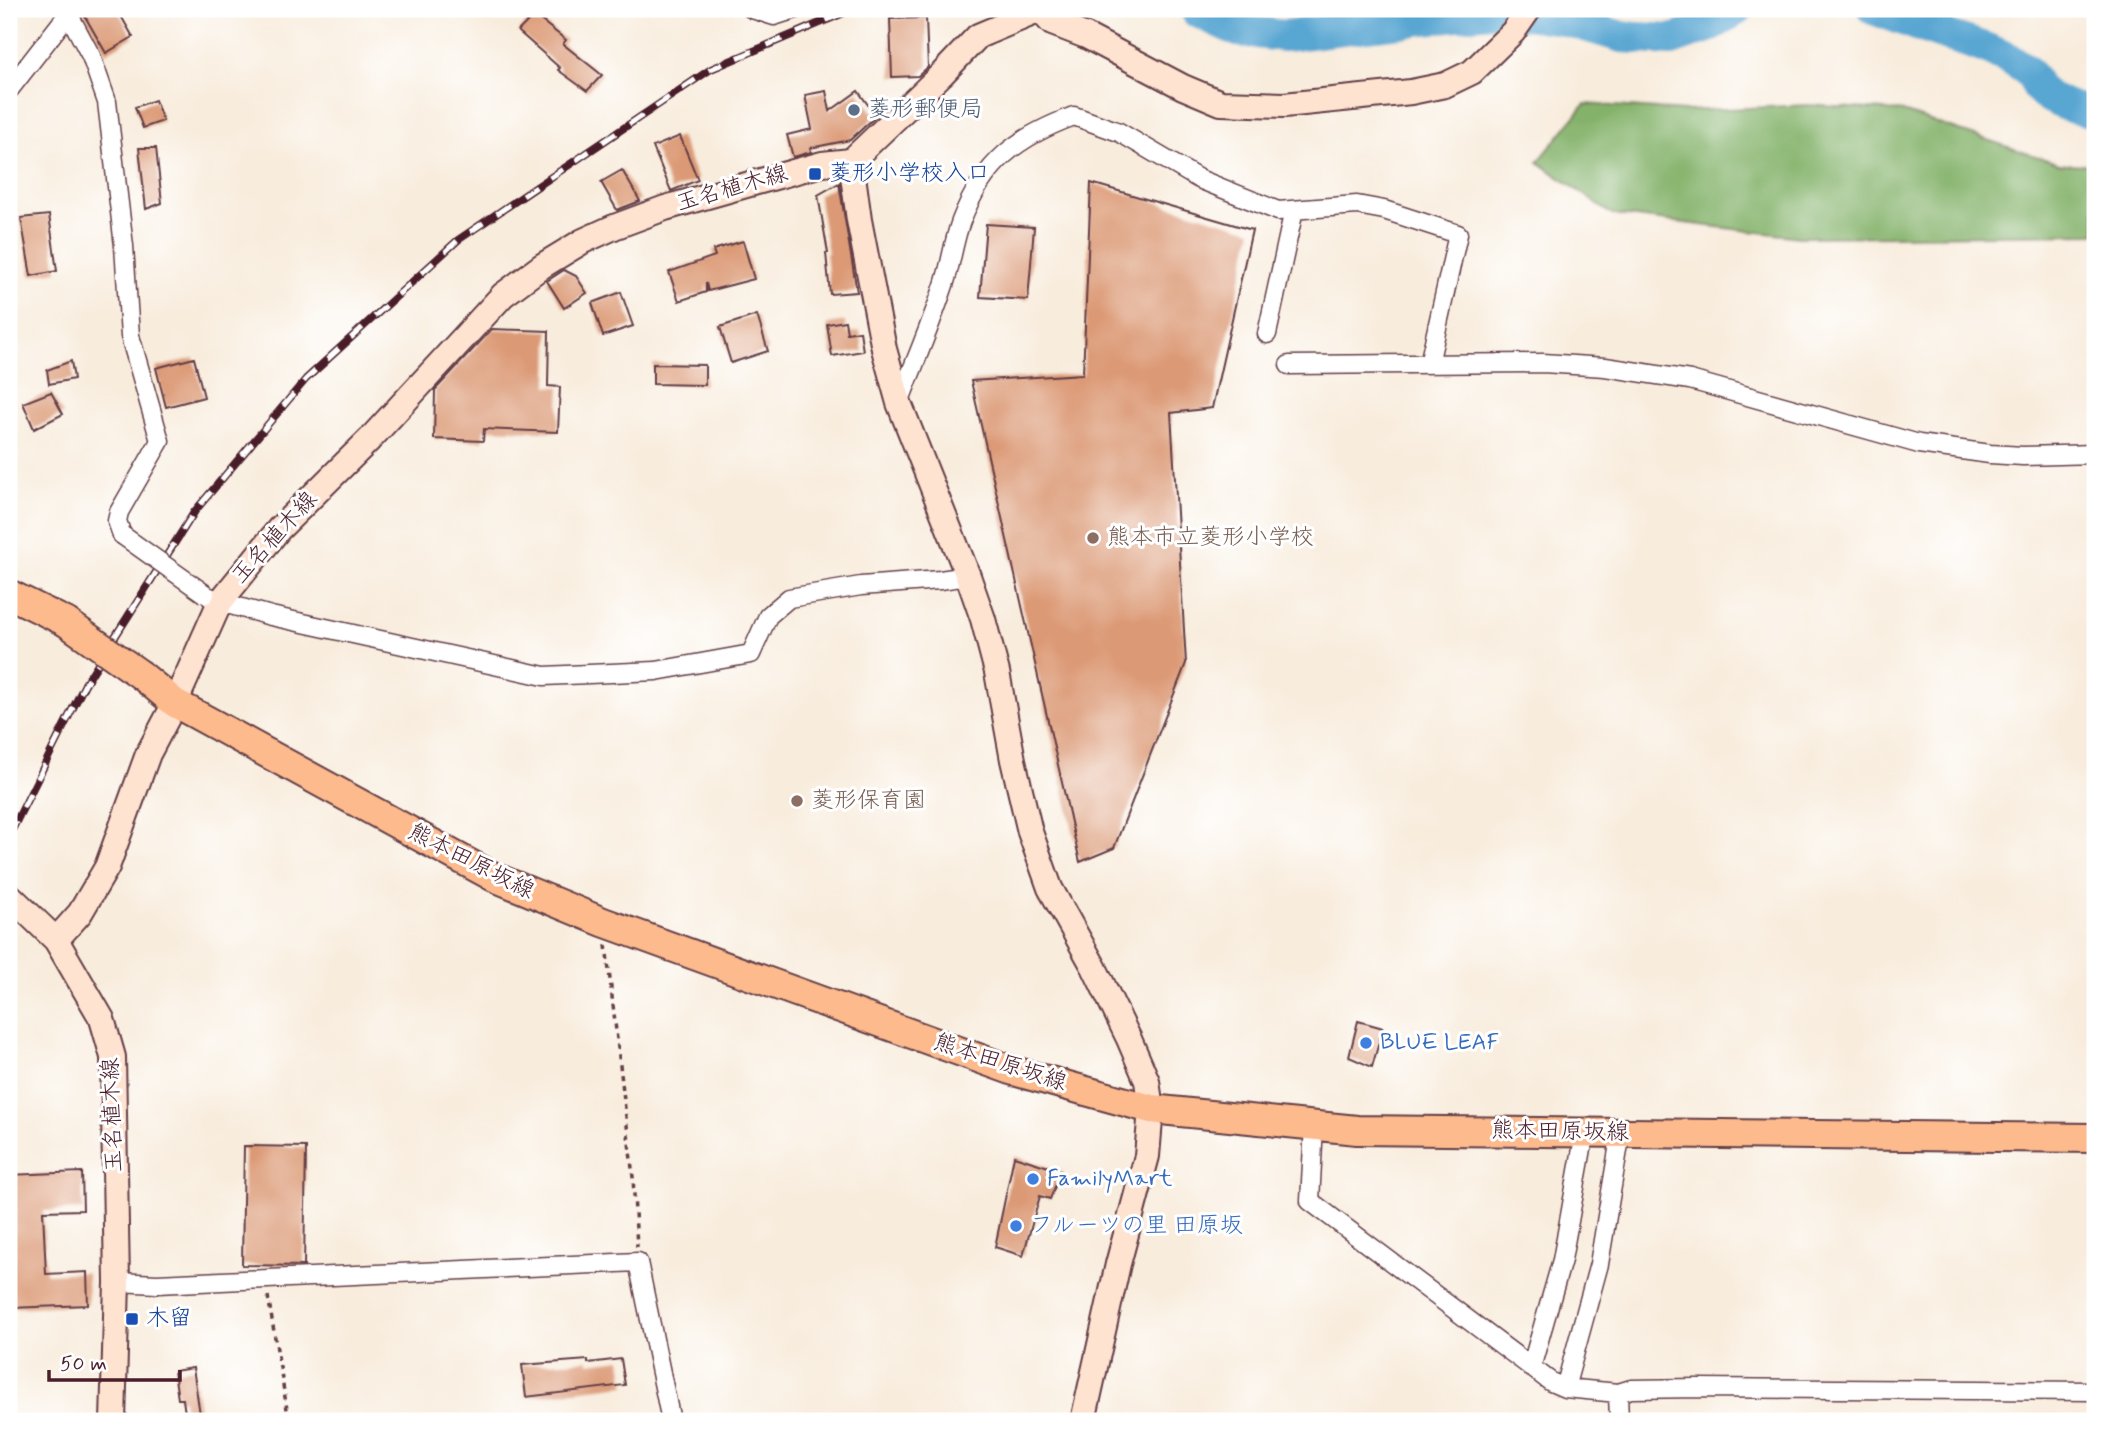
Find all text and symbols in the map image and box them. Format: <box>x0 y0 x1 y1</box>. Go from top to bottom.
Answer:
place label: 菱形郵便局 <box>868 95 983 125</box>
marker: 菱形郵便局 <box>846 102 862 118</box>
street label: 玉名植木線 <box>673 159 791 219</box>
place label: 菱形小学校入口 <box>829 159 990 189</box>
marker: 菱形小学校入口 <box>807 166 823 182</box>
street label: 玉名植木線 <box>225 485 325 591</box>
place label: 熊本市立菱形小学校 <box>1107 523 1314 553</box>
marker: 熊本市立菱形小学校 <box>1085 530 1101 546</box>
place label: 菱形保育園 <box>811 786 926 816</box>
marker: 菱形保育園 <box>789 793 805 809</box>
street label: 熊本田原坂線 <box>403 817 539 907</box>
street label: 熊本田原坂線 <box>930 1027 1070 1099</box>
place label: BLUE LEAF <box>1380 1028 1499 1058</box>
marker: BLUE LEAF <box>1358 1035 1374 1051</box>
street label: 玉名植木線 <box>96 1057 130 1173</box>
street label: 熊本田原坂線 <box>1491 1116 1629 1148</box>
place label: FamilyMart <box>1047 1164 1173 1194</box>
marker: FamilyMart <box>1025 1171 1041 1187</box>
place label: フルーツの里 田原坂 <box>1030 1211 1243 1241</box>
marker: フルーツの里 田原坂 <box>1008 1218 1024 1234</box>
place label: 木留 <box>146 1304 192 1334</box>
marker: 木留 <box>124 1311 140 1327</box>
scale bar <box>49 1339 180 1383</box>
text: 50 m <box>60 1350 107 1378</box>

